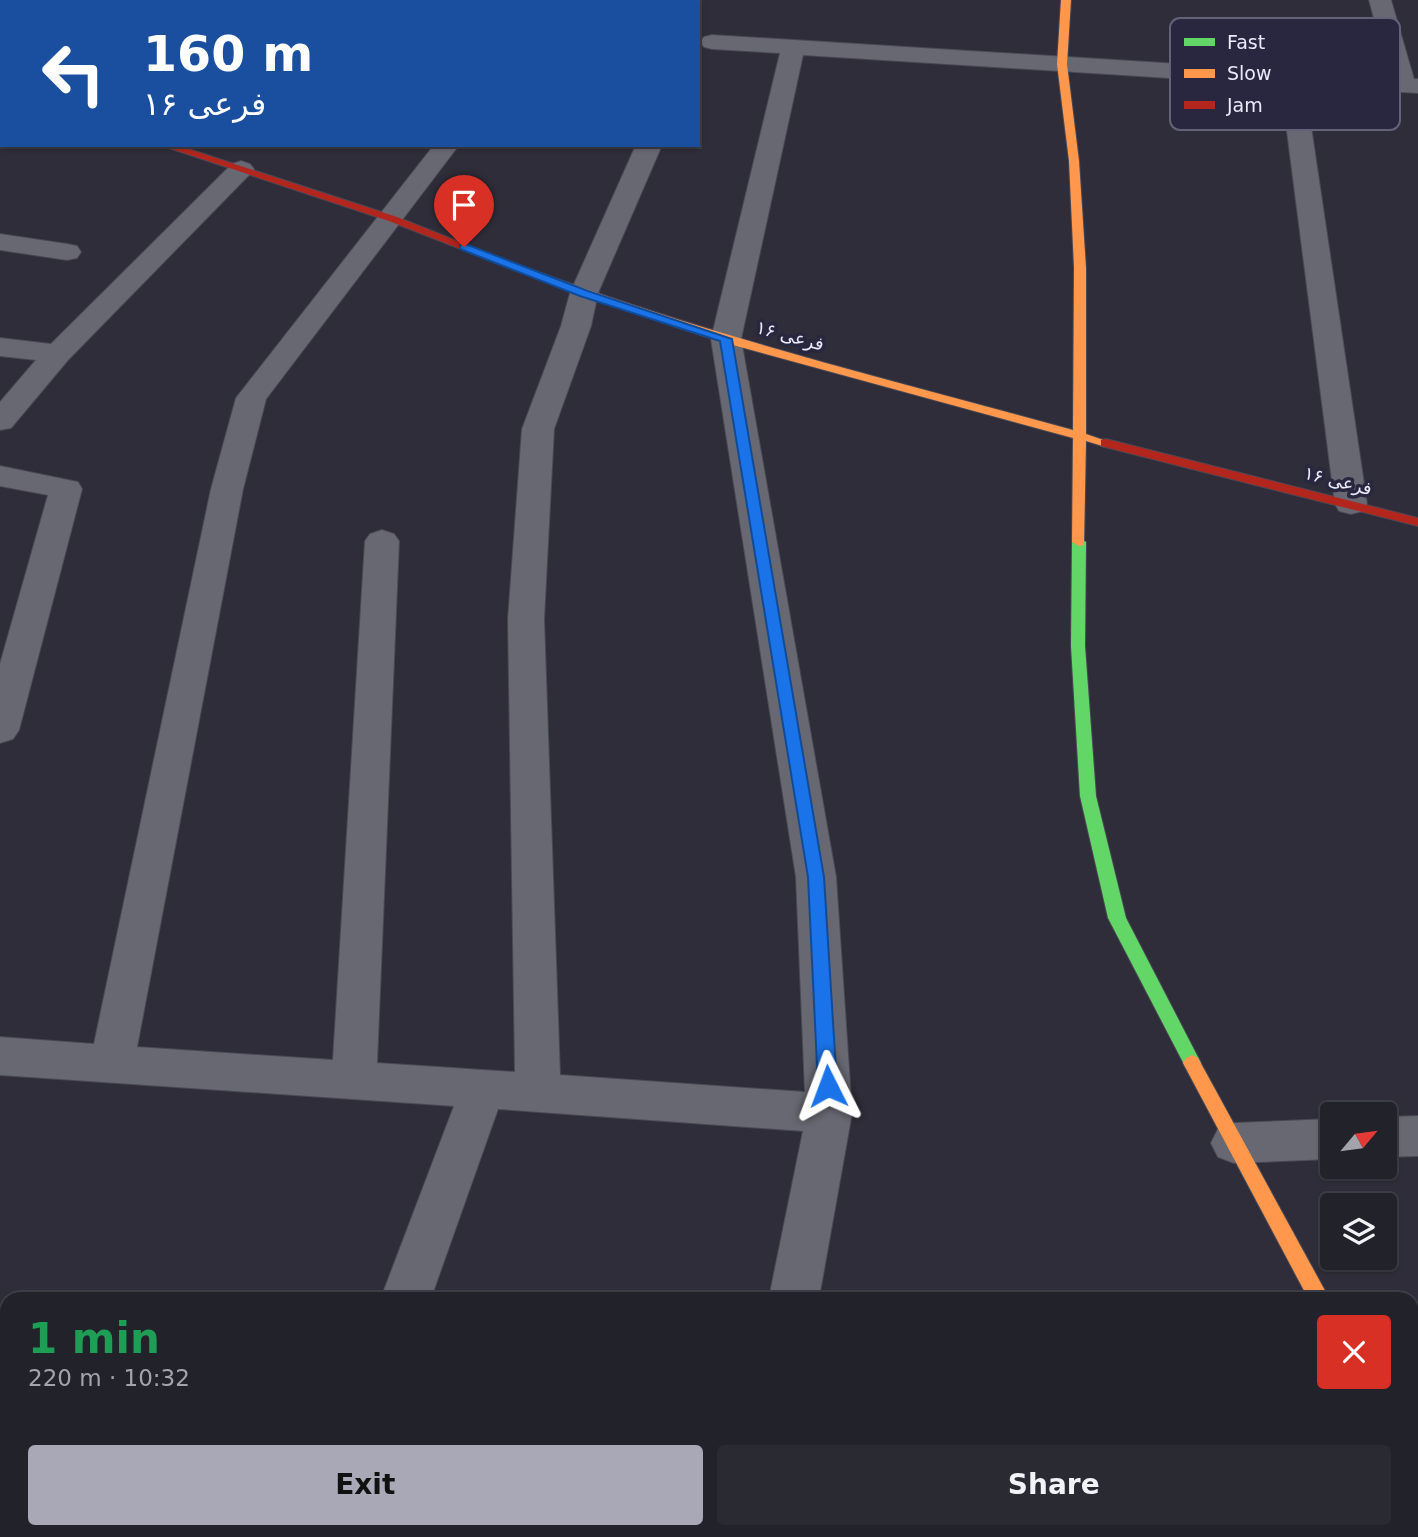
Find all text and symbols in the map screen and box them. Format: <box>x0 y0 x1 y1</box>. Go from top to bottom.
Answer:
legend <box>1170 18 1400 130</box>
text: 160 m <box>143 26 313 83</box>
icon: left <box>28 28 119 119</box>
text: Fast <box>1227 31 1265 53</box>
text: Slow <box>1227 62 1272 84</box>
text: فرعی ۱۶ <box>143 85 266 123</box>
text: Jam <box>1226 94 1263 116</box>
pin <box>434 175 494 247</box>
icon: arrive <box>445 186 483 224</box>
street label: فرعی ۱۶ <box>754 316 826 356</box>
street label: فرعی ۱۶ <box>1302 462 1374 500</box>
position arrow <box>791 1049 865 1123</box>
north arrow <box>1320 1102 1396 1180</box>
map controls <box>1320 1102 1397 1270</box>
button: layers <box>1320 1193 1397 1270</box>
text: 1 min <box>28 1314 160 1363</box>
button: close <box>1317 1315 1391 1389</box>
text: 220 m · 10:32 <box>28 1365 190 1391</box>
button: Exit <box>28 1445 703 1525</box>
button: Share <box>717 1445 1391 1525</box>

